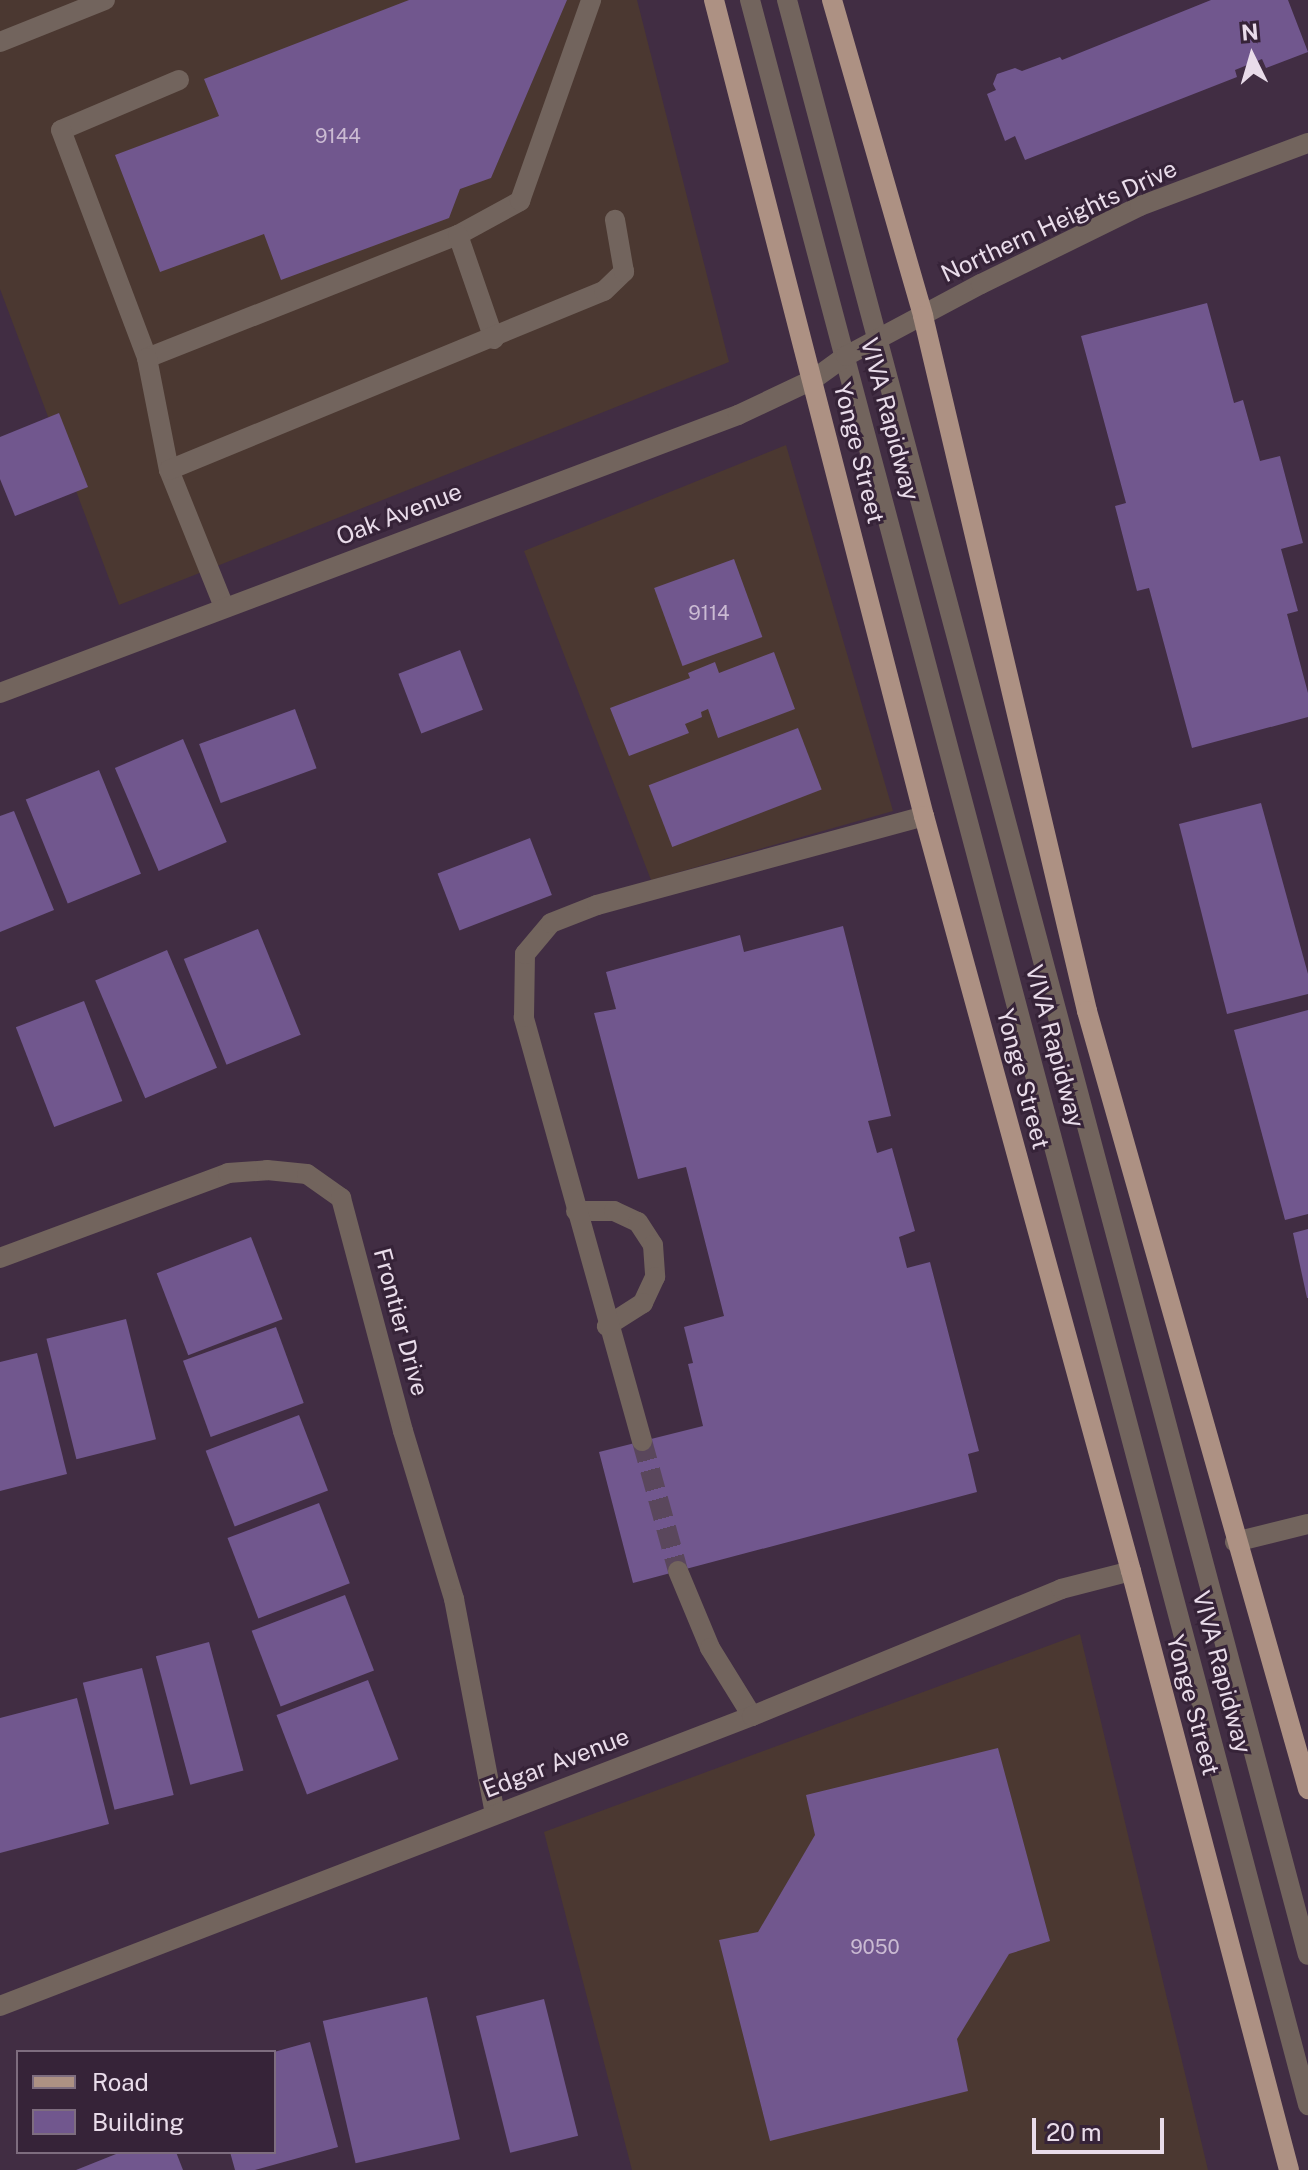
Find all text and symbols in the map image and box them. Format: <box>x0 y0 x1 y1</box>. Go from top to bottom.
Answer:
north arrow <box>1212 16 1292 96</box>
text: N <box>1240 18 1260 46</box>
house number: 9144 <box>315 124 361 148</box>
street label: Northern Heights Drive <box>936 154 1182 288</box>
street label: VIVA Rapidway <box>854 335 926 503</box>
street label: Yonge Street <box>828 379 890 527</box>
street label: Oak Avenue <box>332 477 466 551</box>
house number: 9114 <box>688 601 730 625</box>
street label: VIVA Rapidway <box>1019 962 1091 1130</box>
street label: Yonge Street <box>990 1005 1056 1153</box>
street label: Frontier Drive <box>367 1245 435 1399</box>
street label: VIVA Rapidway <box>1186 1588 1258 1756</box>
street label: Yonge Street <box>1160 1631 1226 1779</box>
street label: Edgar Avenue <box>479 1722 633 1804</box>
house number: 9050 <box>850 1935 900 1959</box>
legend <box>16 2050 276 2154</box>
text: Road <box>92 2068 149 2096</box>
scale bar <box>1036 2102 1168 2152</box>
text: Building <box>92 2108 184 2136</box>
text: 20 m <box>1046 2118 1102 2146</box>

